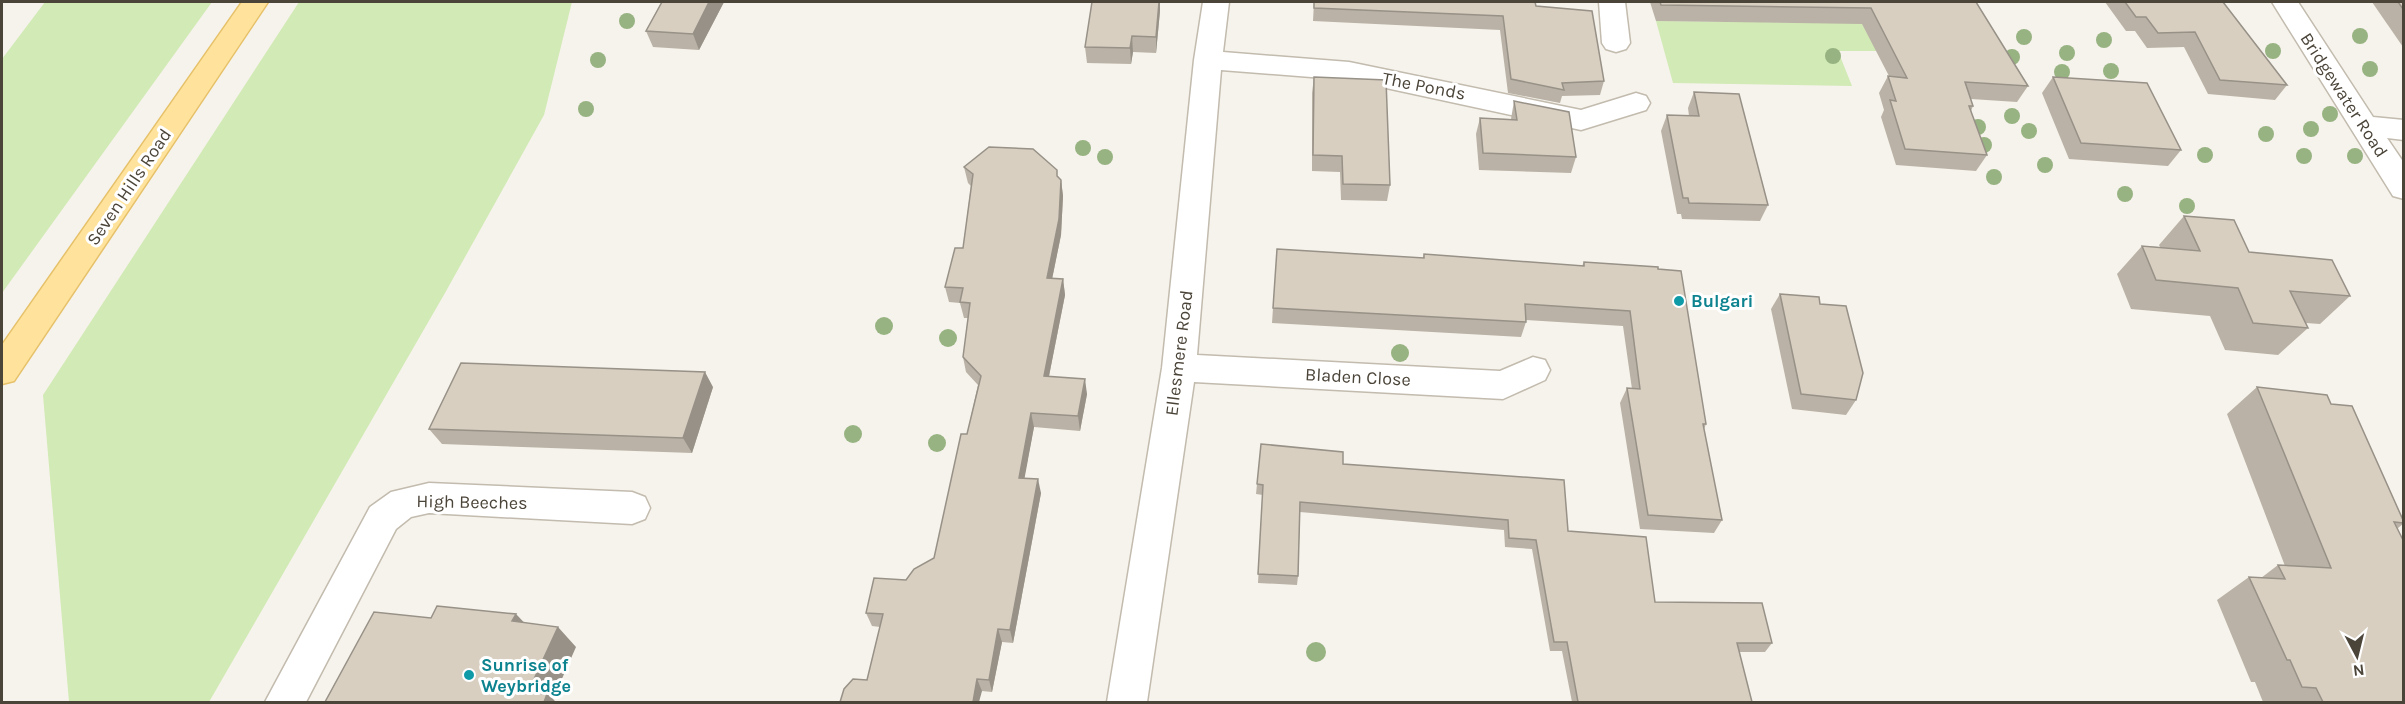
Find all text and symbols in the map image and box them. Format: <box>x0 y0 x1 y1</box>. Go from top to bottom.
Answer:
street label: Bridgewater Road <box>2295 28 2393 162</box>
street label: The Ponds <box>1381 67 1467 105</box>
street label: Seven Hills Road <box>82 124 176 250</box>
street label: Ellesmere Road <box>1160 289 1198 417</box>
place label: Bulgari <box>1691 290 1753 312</box>
marker: Bulgari <box>1672 294 1686 308</box>
street label: Bladen Close <box>1305 363 1411 391</box>
street label: High Beeches <box>416 490 528 514</box>
north arrow <box>2327 626 2387 686</box>
place label: Sunrise of Weybridge <box>481 654 571 697</box>
text: N <box>2352 660 2366 681</box>
marker: Sunrise of Weybridge <box>462 668 476 682</box>

